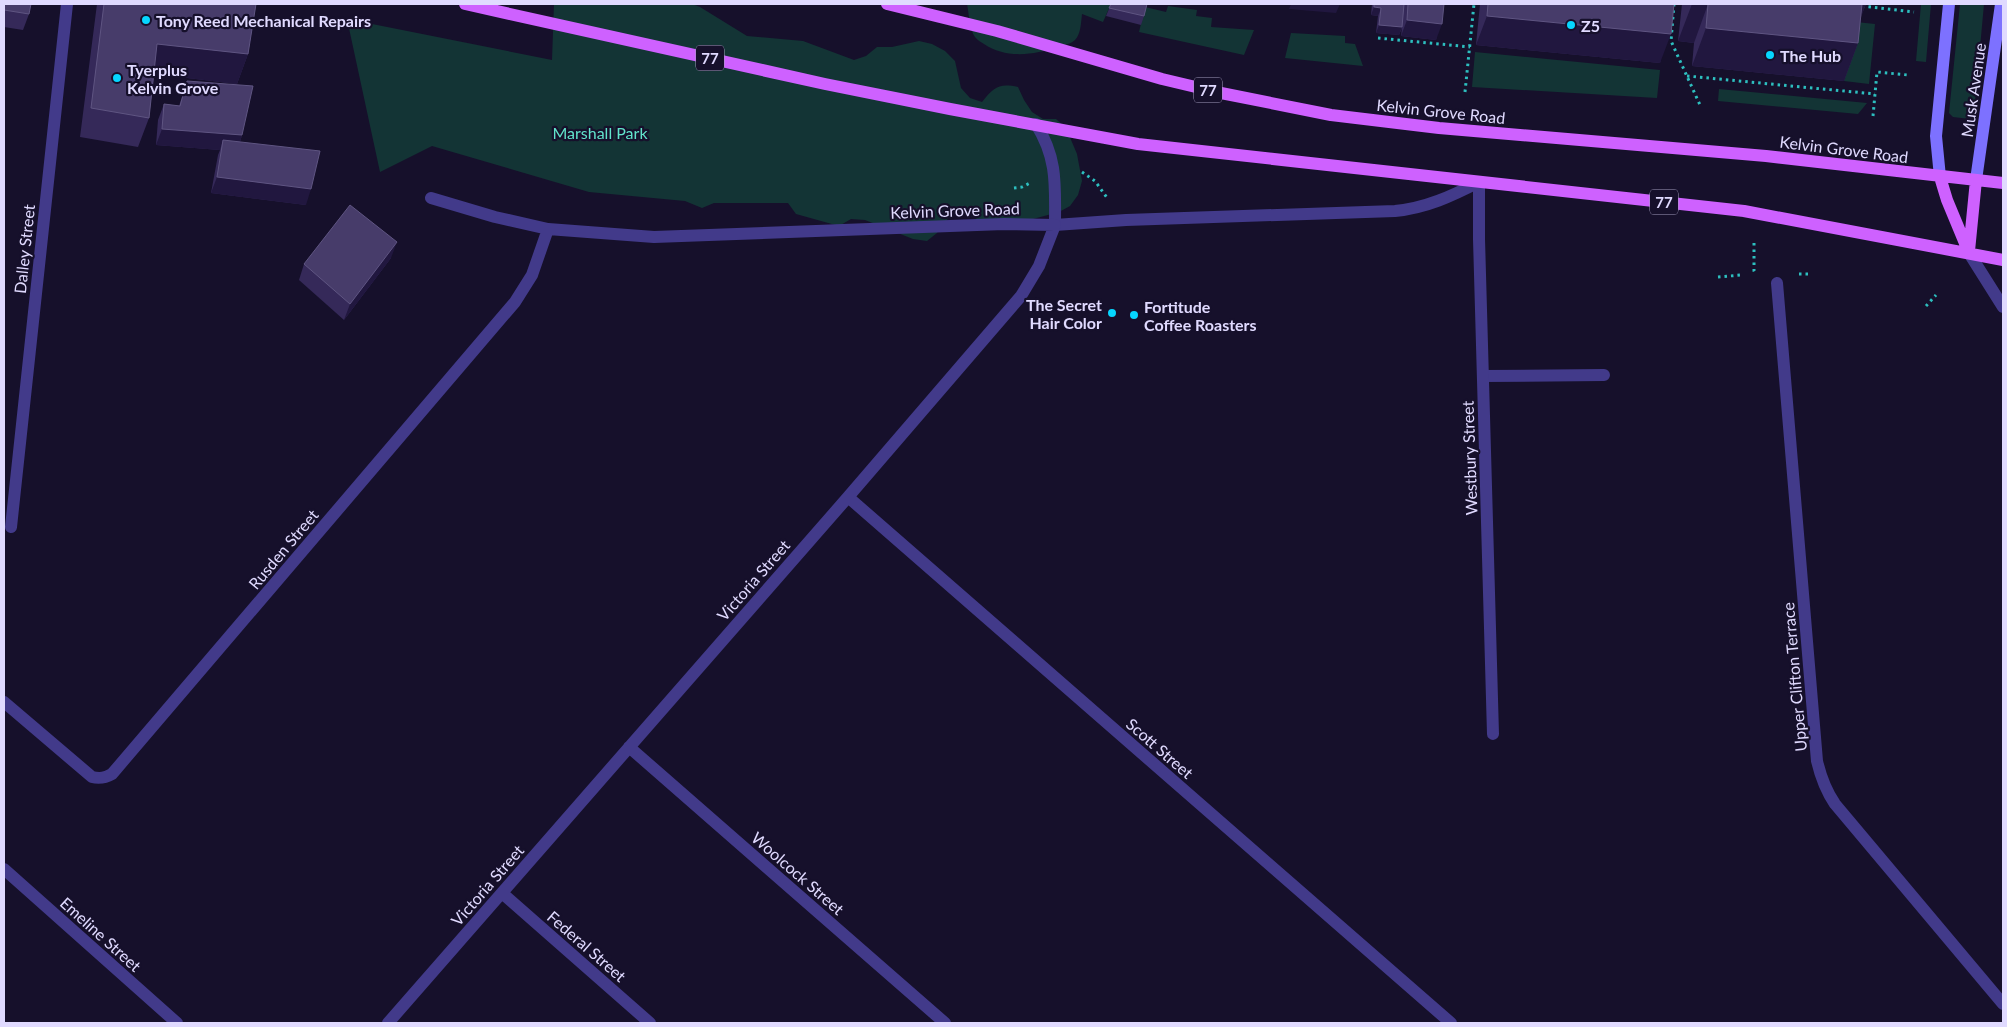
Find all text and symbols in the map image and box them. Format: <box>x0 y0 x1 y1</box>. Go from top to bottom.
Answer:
place label: Tony Reed Mechanical Repairs <box>156 11 371 30</box>
marker: Tony Reed Mechanical Repairs <box>140 14 152 26</box>
place label: Z5 <box>1581 16 1600 35</box>
marker: Z5 <box>1565 19 1577 31</box>
street label: Musk Avenue <box>1957 42 1989 138</box>
road number: 77 <box>696 46 724 70</box>
place label: The Hub <box>1780 46 1841 65</box>
marker: The Hub <box>1764 49 1776 61</box>
place label: Tyerplus Kelvin Grove <box>127 60 219 97</box>
marker: Tyerplus Kelvin Grove <box>111 72 123 84</box>
road number: 77 <box>1194 78 1222 102</box>
street label: Kelvin Grove Road <box>1376 95 1506 127</box>
park label: Marshall Park <box>552 123 648 142</box>
street label: Kelvin Grove Road <box>1779 132 1909 166</box>
road number: 77 <box>1650 190 1678 214</box>
street label: Kelvin Grove Road <box>890 198 1020 222</box>
street label: Dalley Street <box>10 203 38 295</box>
place label: The Secret Hair Color <box>1026 295 1102 332</box>
place label: Fortitude Coffee Roasters <box>1144 297 1257 334</box>
marker: The Secret Hair Color <box>1106 307 1118 319</box>
marker: Fortitude Coffee Roasters <box>1128 309 1140 321</box>
street label: Westbury Street <box>1457 400 1480 516</box>
street label: Rusden Street <box>244 505 322 593</box>
street label: Victoria Street <box>713 535 793 624</box>
street label: Upper Clifton Terrace <box>1778 602 1810 752</box>
street label: Scott Street <box>1123 714 1197 782</box>
street label: Woolcock Street <box>748 828 848 918</box>
street label: Victoria Street <box>447 840 527 929</box>
street label: Emeline Street <box>57 893 145 975</box>
street label: Federal Street <box>544 907 630 985</box>

